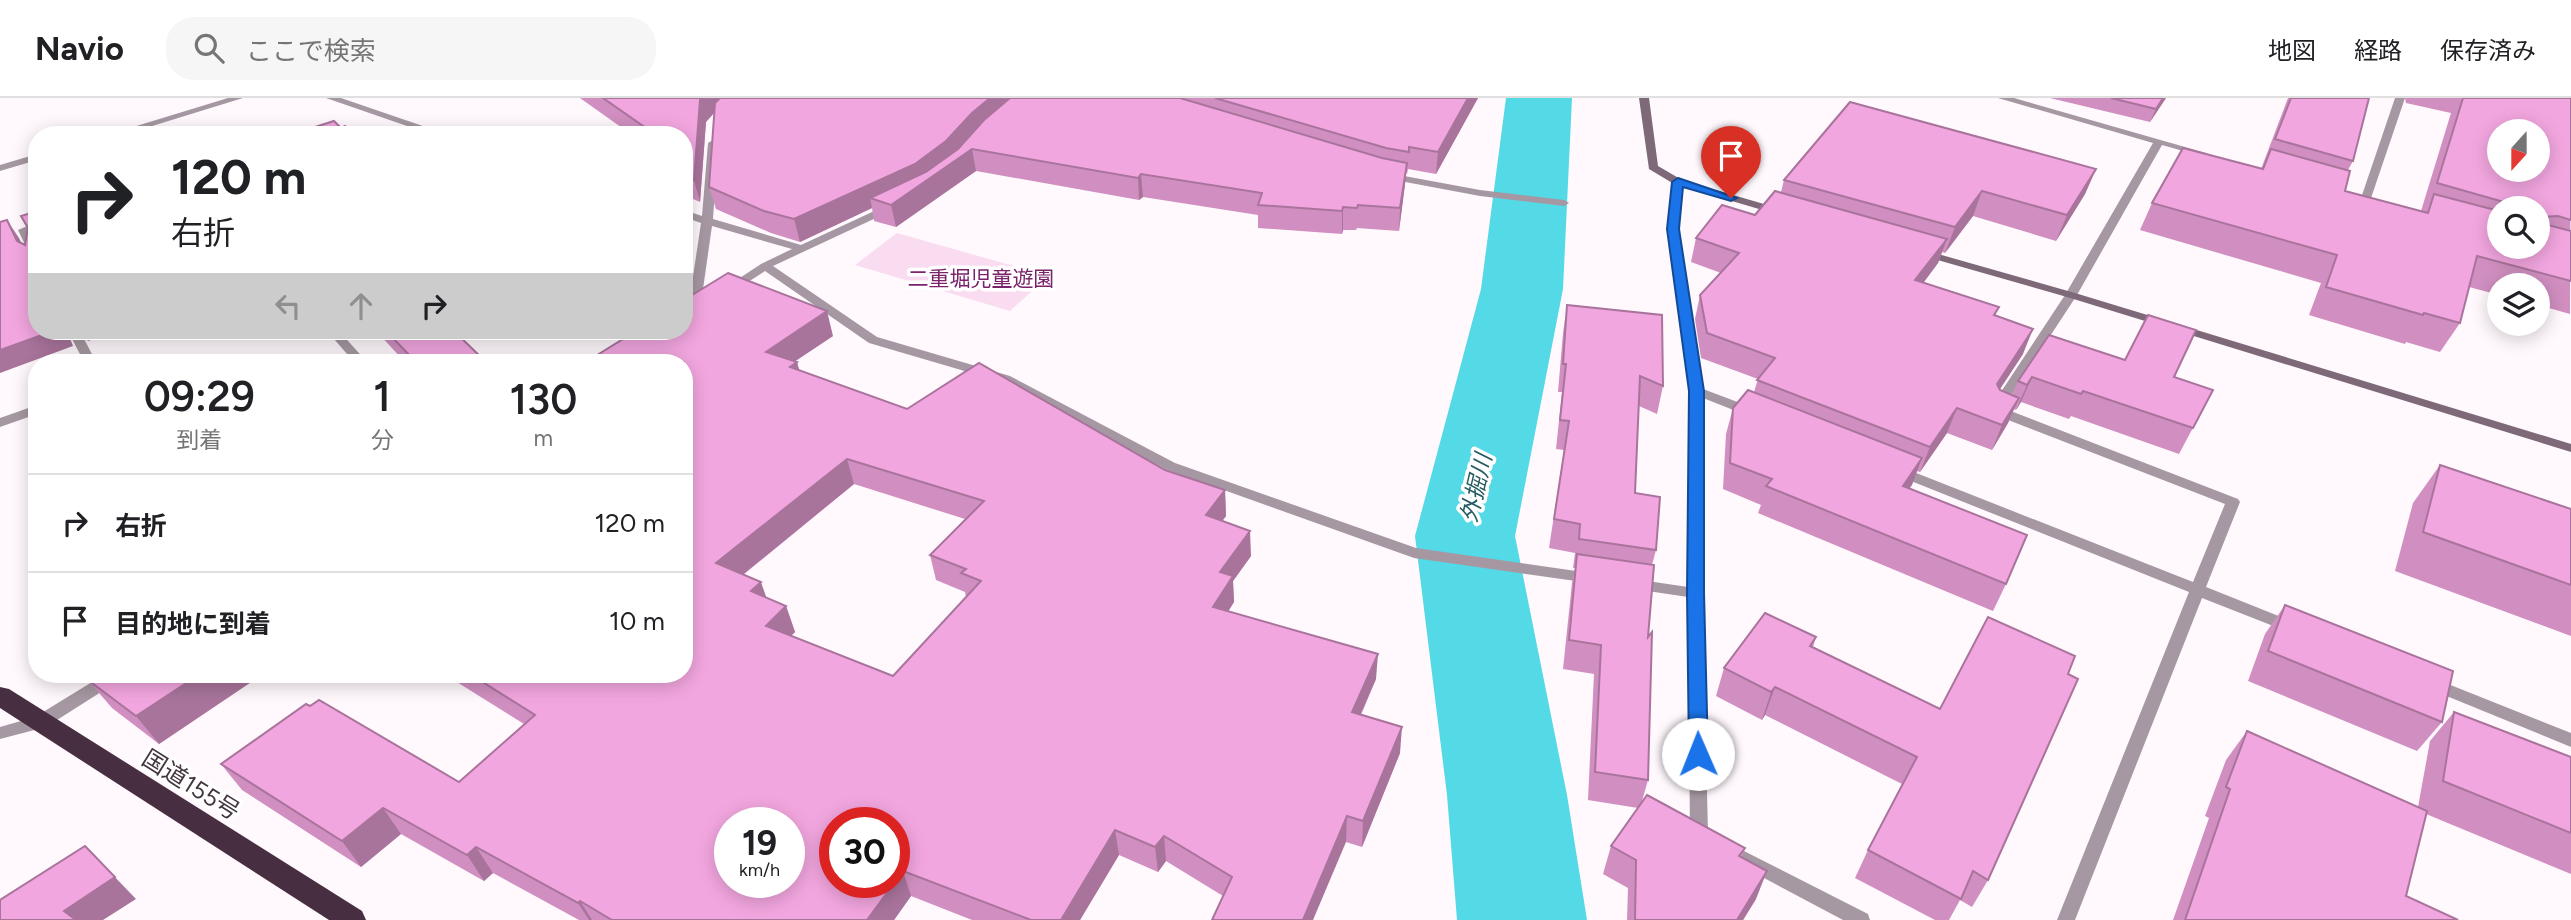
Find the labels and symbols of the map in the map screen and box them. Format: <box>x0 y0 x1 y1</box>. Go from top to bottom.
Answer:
north arrow <box>2487 119 2550 182</box>
pin <box>1701 126 1761 198</box>
park label: 二重堀児童遊園 <box>908 266 1055 291</box>
water label: 外掘川 <box>1455 448 1498 525</box>
position arrow <box>1661 717 1735 791</box>
street label: 国道155号 <box>137 743 245 826</box>
speed limit sign: 30 <box>819 807 910 898</box>

